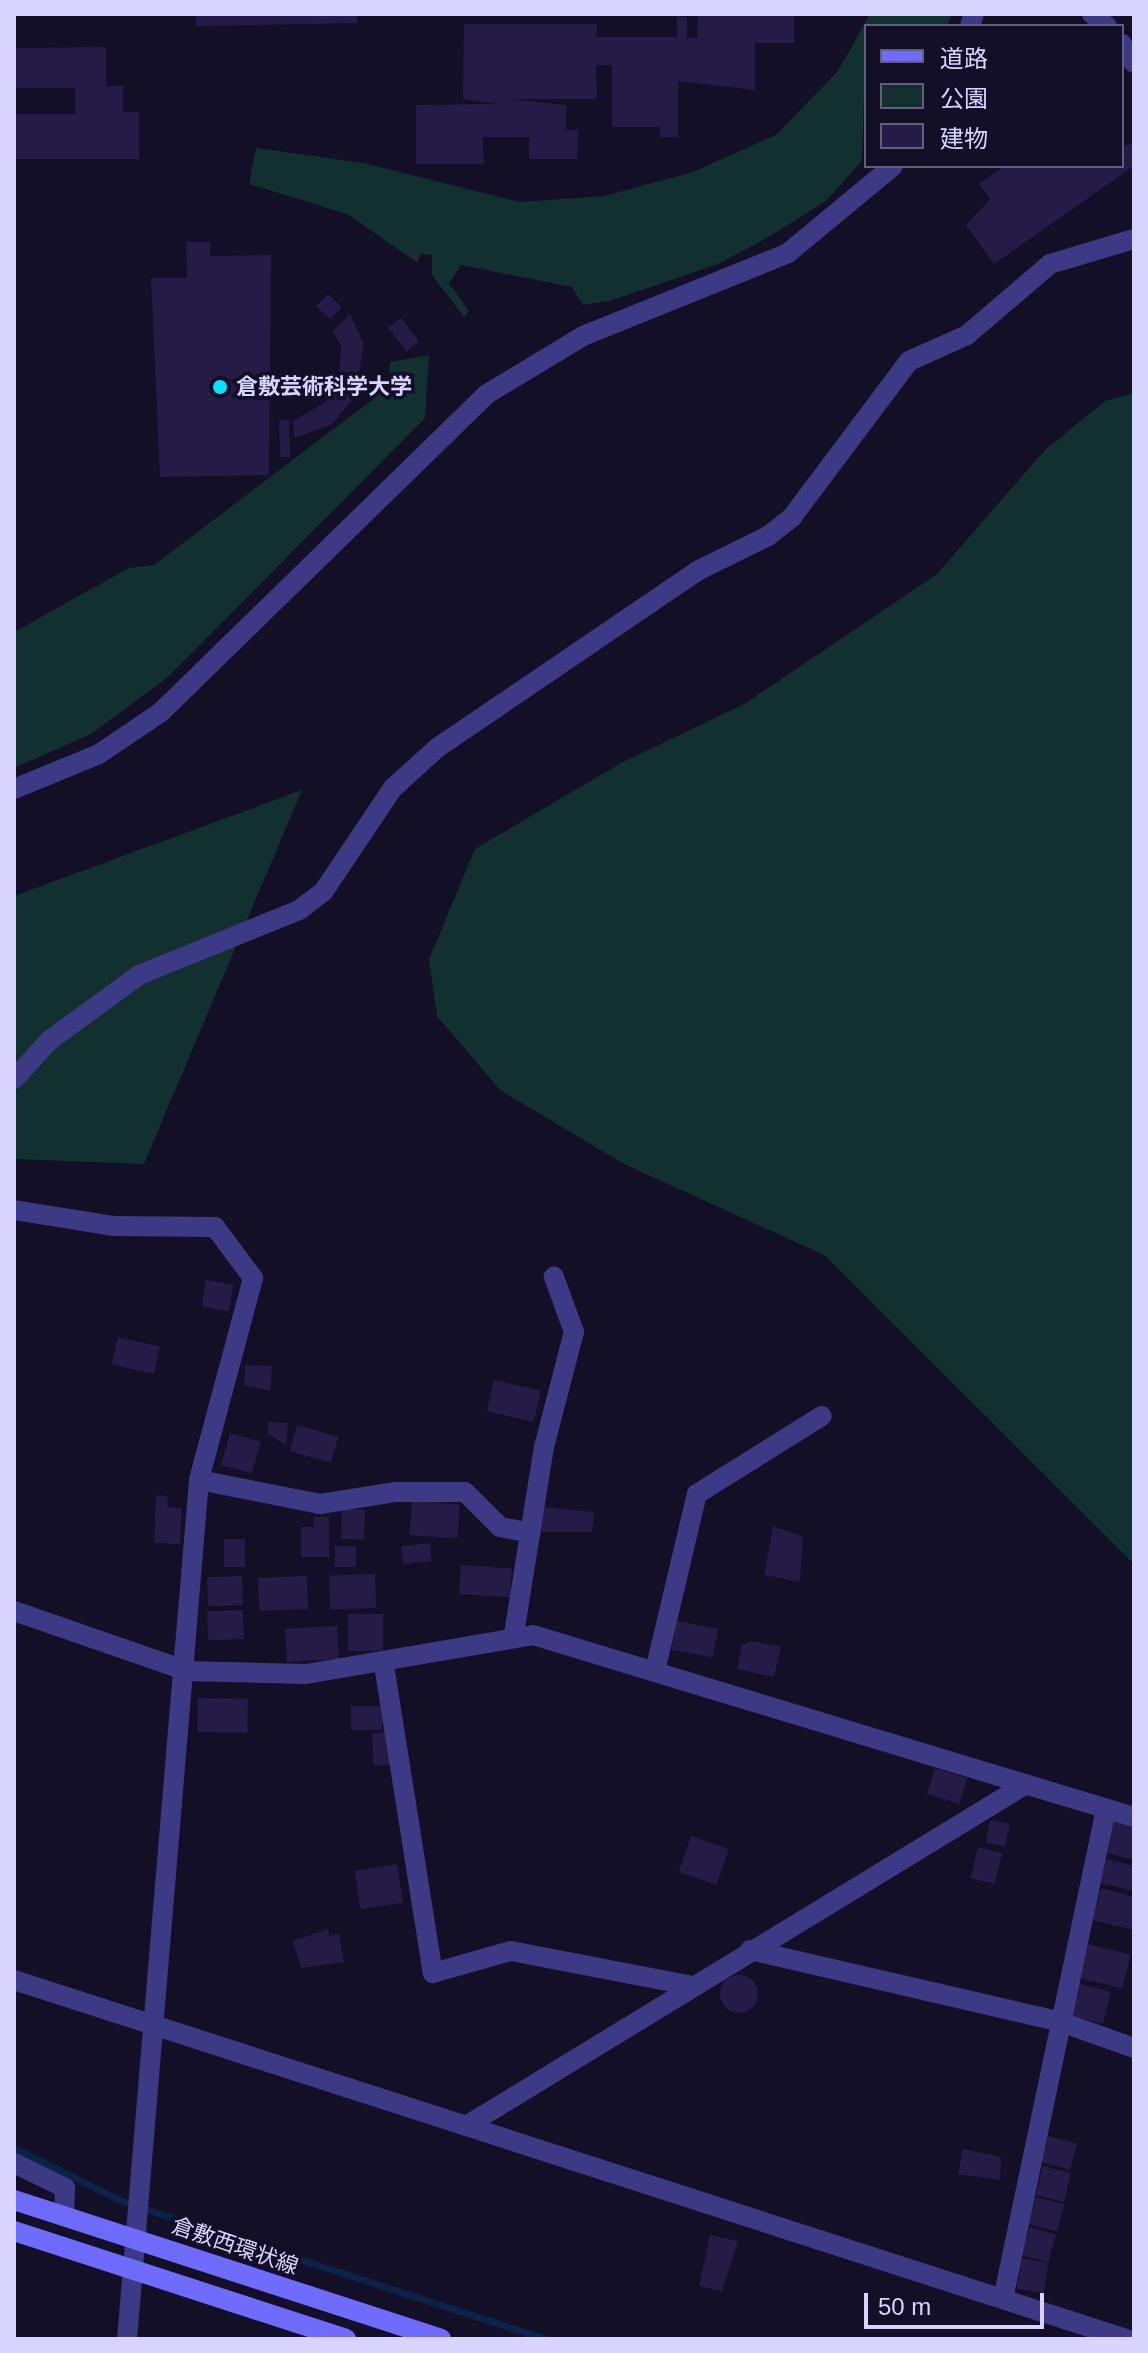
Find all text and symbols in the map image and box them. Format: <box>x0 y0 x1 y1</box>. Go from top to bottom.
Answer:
legend <box>864 24 1124 168</box>
text: 道路 <box>940 45 988 72</box>
text: 公園 <box>940 85 988 112</box>
text: 建物 <box>940 125 988 152</box>
place label: 倉敷芸術科学大学 <box>236 374 412 400</box>
marker: 倉敷芸術科学大学 <box>211 378 229 396</box>
street label: 倉敷西環状線 <box>168 2212 302 2280</box>
scale bar <box>868 2277 1048 2327</box>
text: 50 m <box>878 2293 931 2320</box>

